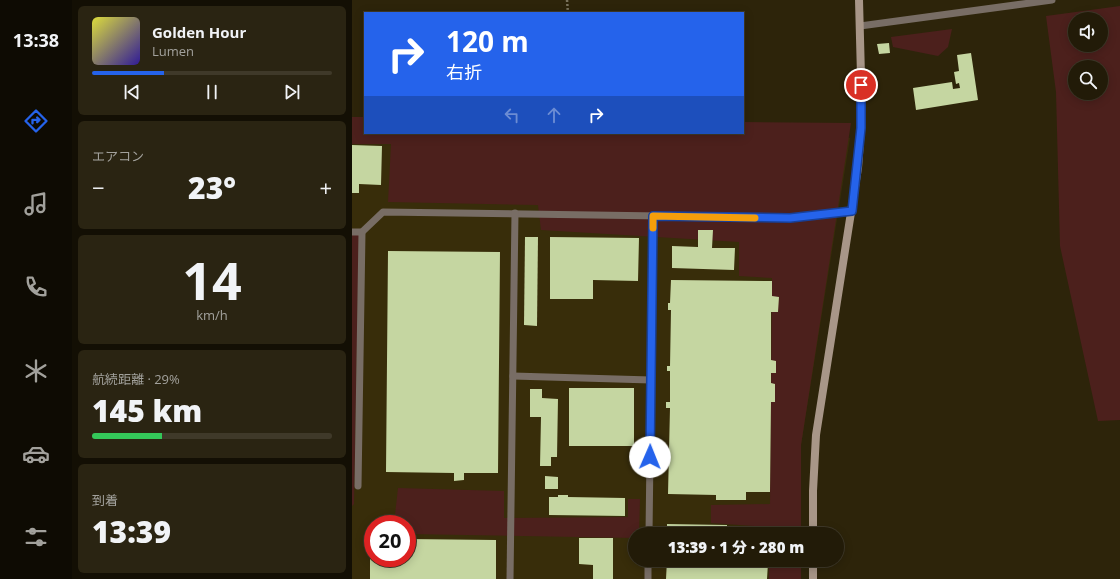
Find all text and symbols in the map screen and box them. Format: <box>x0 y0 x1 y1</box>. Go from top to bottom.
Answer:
map controls <box>1068 12 1108 100</box>
button: sound <box>1068 12 1108 52</box>
text: Golden Hour <box>152 22 246 42</box>
text: 120 m <box>446 22 529 60</box>
text: 13:38 <box>13 28 59 52</box>
icon: right <box>380 28 432 80</box>
text: Lumen <box>152 42 194 60</box>
text: 右折 <box>446 60 482 84</box>
button: search <box>1068 60 1108 100</box>
pin <box>844 68 878 102</box>
icon: arrive <box>850 74 872 96</box>
icon: previous <box>121 81 143 103</box>
icon: pause <box>201 81 223 103</box>
icon: next <box>281 81 303 103</box>
icon: left <box>501 104 523 126</box>
icon: ahead <box>543 104 565 126</box>
icon: right <box>585 104 607 126</box>
icon: directions <box>22 107 50 135</box>
text: エアコン <box>92 147 144 165</box>
text: 23° <box>188 167 236 208</box>
text: − <box>92 172 105 202</box>
text: + <box>319 172 332 202</box>
icon: music <box>22 190 50 218</box>
text: 14 <box>182 244 242 315</box>
icon: phone <box>22 273 50 301</box>
text: km/h <box>196 306 228 324</box>
icon: climate <box>22 357 50 385</box>
text: 航続距離 · 29% <box>92 370 180 388</box>
text: 145 km <box>92 390 202 431</box>
position arrow <box>629 436 671 478</box>
icon: car <box>22 440 50 468</box>
text: 到着 <box>92 491 118 509</box>
text: 13:39 <box>92 511 171 552</box>
speed limit sign: 20 <box>364 515 416 567</box>
icon: filters <box>22 523 50 551</box>
text: 13:39 · 1 分 · 280 m <box>668 537 804 557</box>

